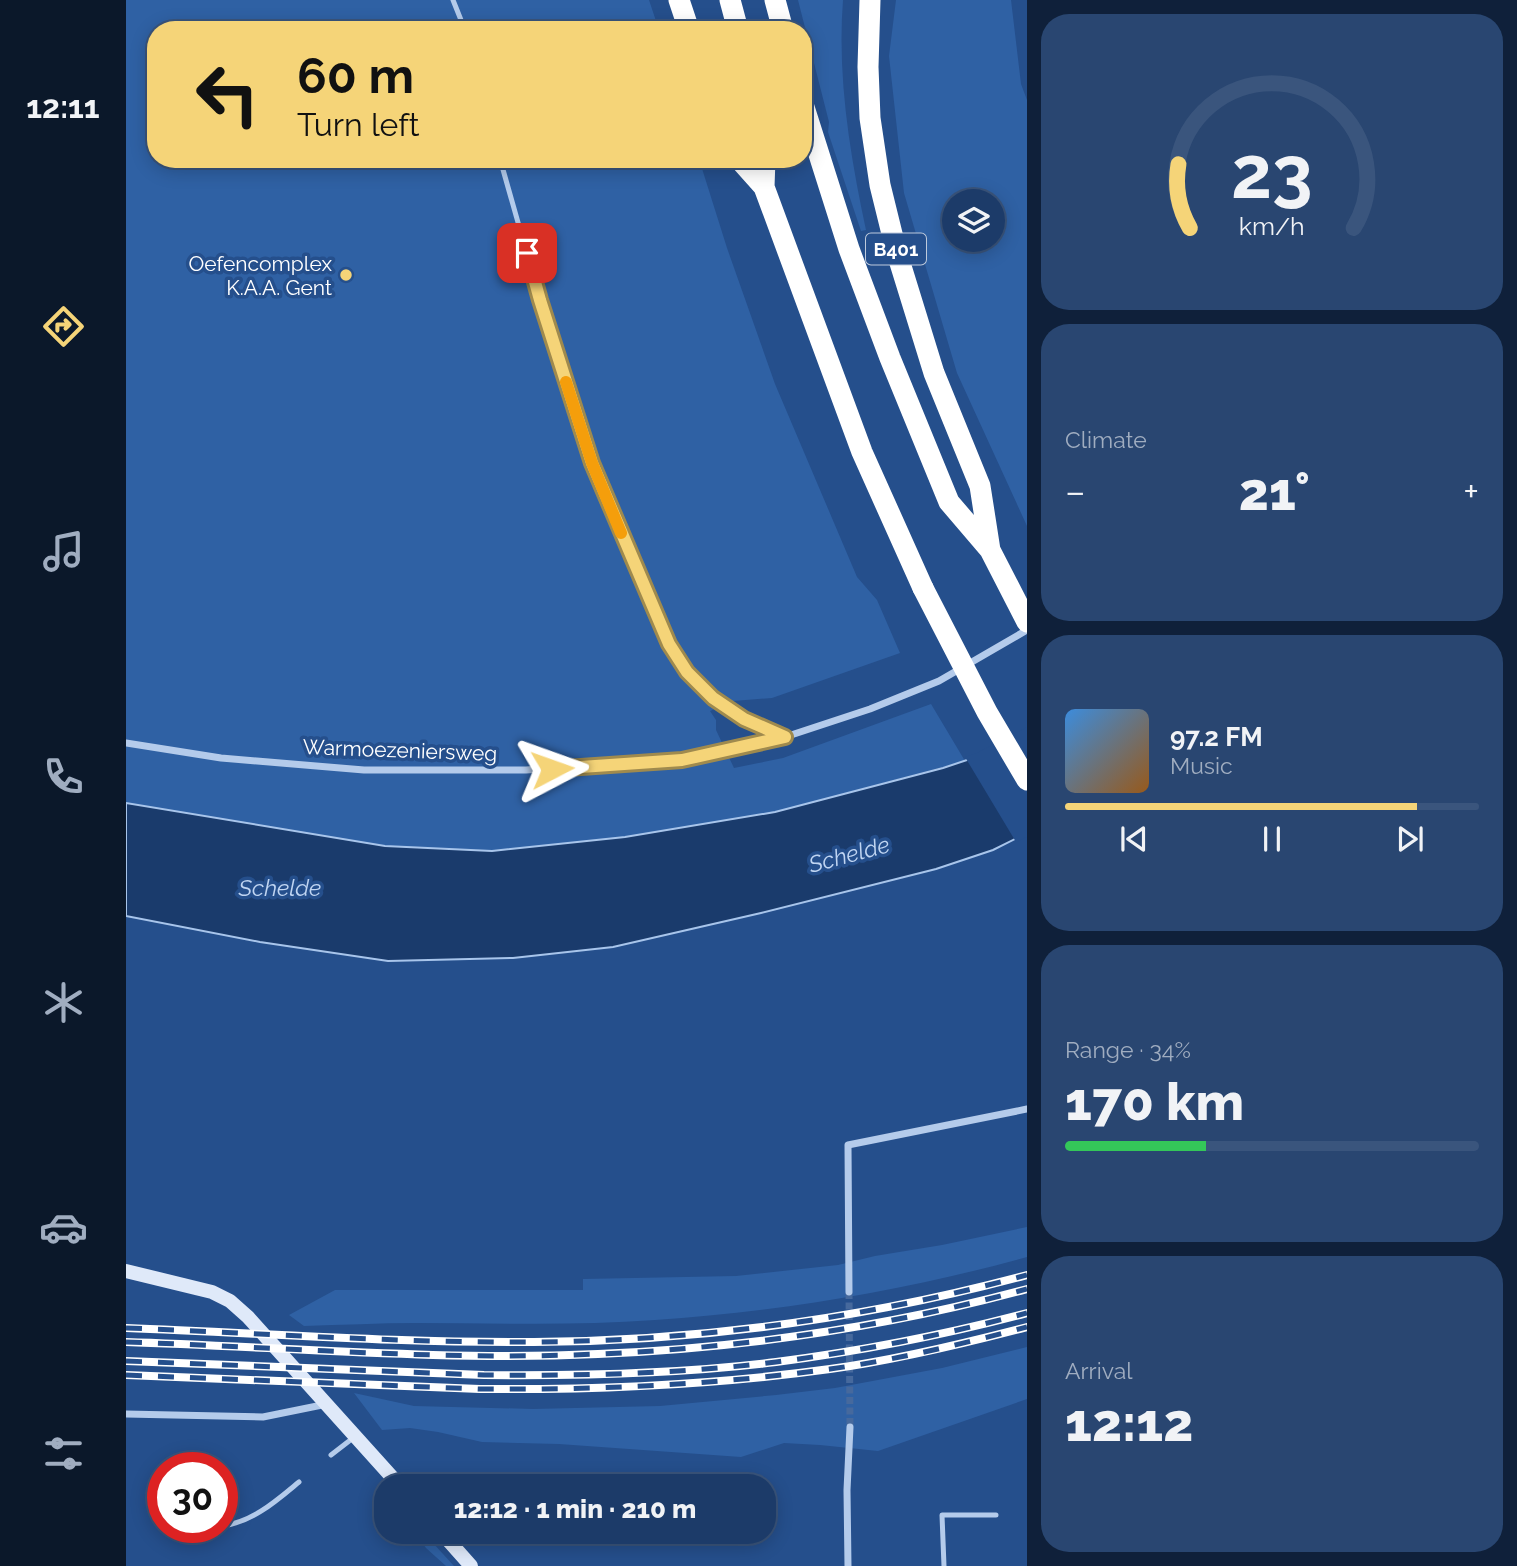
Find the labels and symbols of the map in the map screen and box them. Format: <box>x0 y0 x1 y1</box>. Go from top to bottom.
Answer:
pin <box>497 223 557 283</box>
road number: B401 <box>866 233 926 264</box>
place label: Oefencomplex K.A.A. Gent <box>188 251 332 300</box>
marker: Oefencomplex K.A.A. Gent <box>338 267 354 283</box>
position arrow <box>515 732 589 806</box>
street label: Warmoezeniersweg <box>302 734 498 766</box>
water label: Schelde <box>805 830 892 878</box>
water label: Schelde <box>238 874 321 901</box>
speed limit sign: 30 <box>147 1452 238 1543</box>

